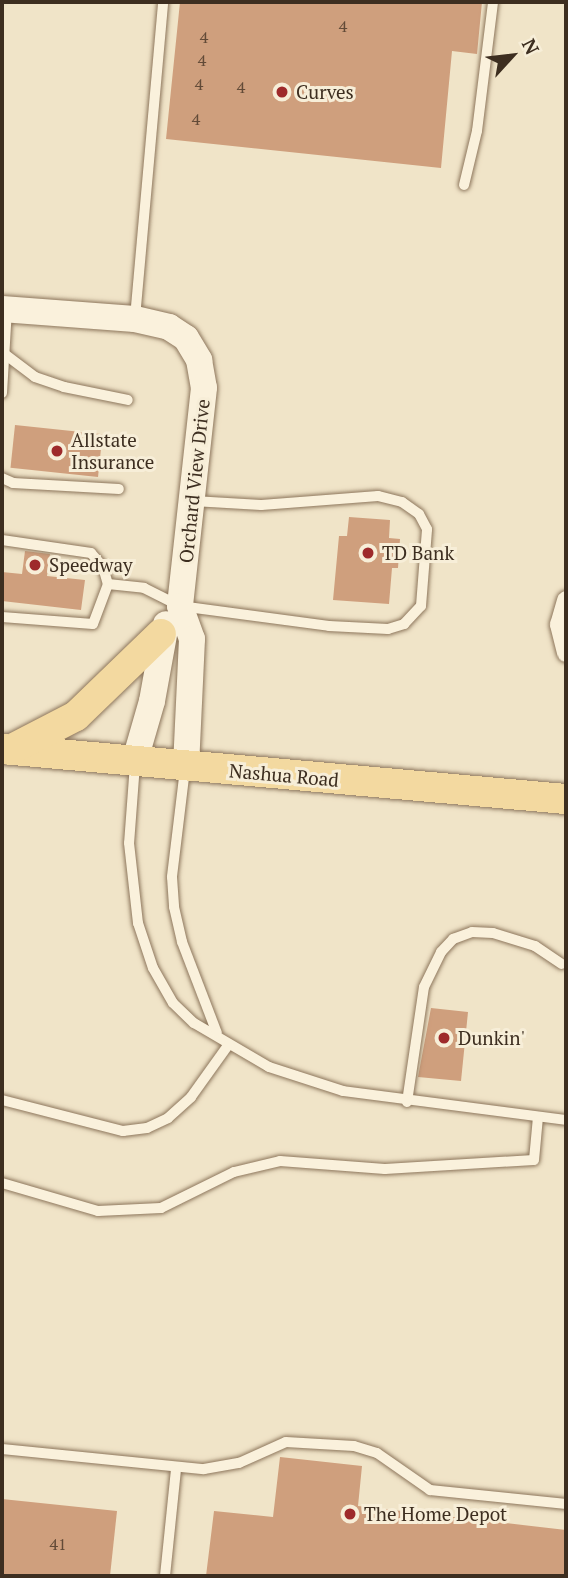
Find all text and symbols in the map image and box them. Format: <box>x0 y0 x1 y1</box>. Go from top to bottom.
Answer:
house number: 4 <box>339 16 347 36</box>
north arrow <box>477 21 547 91</box>
house number: 4 <box>200 27 208 47</box>
text: N <box>517 34 546 58</box>
house number: 4 <box>198 50 206 70</box>
house number: 4 <box>195 74 203 94</box>
house number: 4 <box>237 77 245 97</box>
place label: Curves <box>296 81 354 103</box>
marker: Curves <box>274 84 290 100</box>
house number: 4 <box>192 109 200 129</box>
street label: Orchard View Drive <box>174 398 214 564</box>
place label: Allstate Insurance <box>71 429 154 473</box>
marker: Allstate Insurance <box>49 443 65 459</box>
place label: TD Bank <box>382 542 454 564</box>
marker: TD Bank <box>360 545 376 561</box>
place label: Speedway <box>49 554 133 576</box>
marker: Speedway <box>27 557 43 573</box>
street label: Nashua Road <box>228 759 340 791</box>
place label: Dunkin' <box>458 1027 525 1049</box>
marker: Dunkin' <box>436 1030 452 1046</box>
place label: The Home Depot <box>364 1503 507 1525</box>
marker: The Home Depot <box>342 1506 358 1522</box>
house number: 41 <box>49 1534 67 1554</box>

